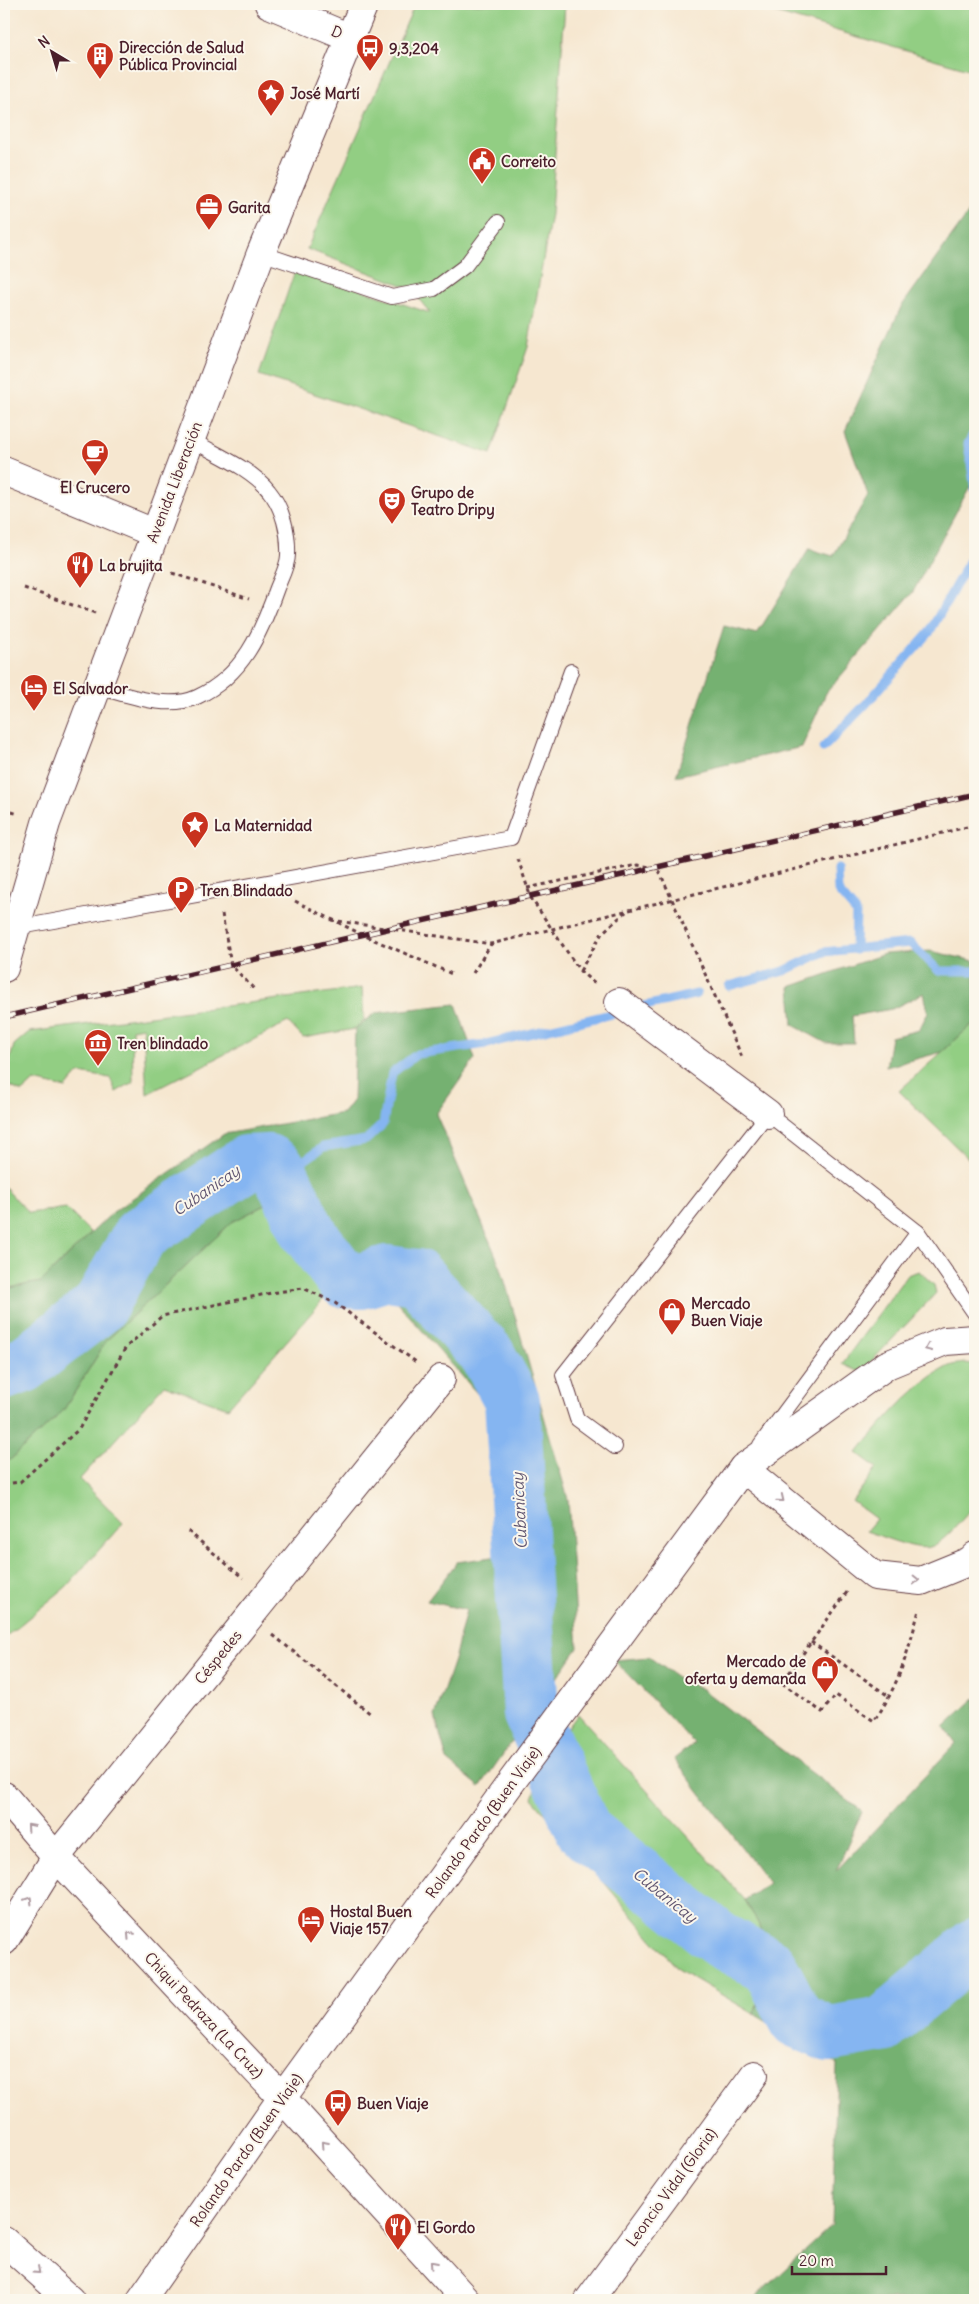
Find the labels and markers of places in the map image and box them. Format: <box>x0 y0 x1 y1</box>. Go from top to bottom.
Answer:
bus stop icon: 9,3,204 <box>355 33 385 72</box>
place label: Dirección de Salud Pública Provincial <box>119 38 244 74</box>
place label: 9,3,204 <box>389 39 439 58</box>
building icon: Dirección de Salud Pública Provincial <box>85 41 115 80</box>
place icon: José Martí <box>256 78 286 117</box>
place label: José Martí <box>290 84 360 103</box>
public building icon: Correito <box>467 146 497 185</box>
place label: Correito <box>501 152 556 171</box>
office icon: Garita <box>194 192 224 231</box>
place label: Garita <box>228 198 271 217</box>
cafe icon: El Crucero <box>80 438 110 477</box>
place label: El Crucero <box>60 478 131 497</box>
place label: Grupo de Teatro Dripy <box>411 483 495 520</box>
theatre icon: Grupo de Teatro Dripy <box>377 486 407 525</box>
restaurant icon: La brujita <box>65 550 95 589</box>
place label: La brujita <box>99 556 163 575</box>
hotel icon: El Salvador <box>19 673 49 712</box>
place label: El Salvador <box>53 679 129 698</box>
place icon: La Maternidad <box>180 810 210 849</box>
place label: La Maternidad <box>214 816 312 835</box>
parking icon: Tren Blindado <box>166 875 196 914</box>
place label: Tren Blindado <box>200 881 293 900</box>
museum icon: Tren blindado <box>83 1028 113 1067</box>
place label: Tren blindado <box>117 1034 209 1053</box>
place label: Mercado Buen Viaje <box>691 1294 763 1330</box>
shop icon: Mercado Buen Viaje <box>657 1297 687 1336</box>
place label: Mercado de oferta y demanda <box>685 1652 806 1689</box>
shop icon: Mercado de oferta y demanda <box>810 1655 840 1694</box>
place label: Hostal Buen Viaje 157 <box>330 1902 412 1938</box>
hotel icon: Hostal Buen Viaje 157 <box>296 1905 326 1944</box>
bus stop icon: Buen Viaje <box>323 2088 353 2127</box>
place label: Buen Viaje <box>357 2094 429 2113</box>
restaurant icon: El Gordo <box>383 2212 413 2251</box>
place label: El Gordo <box>417 2218 476 2237</box>

